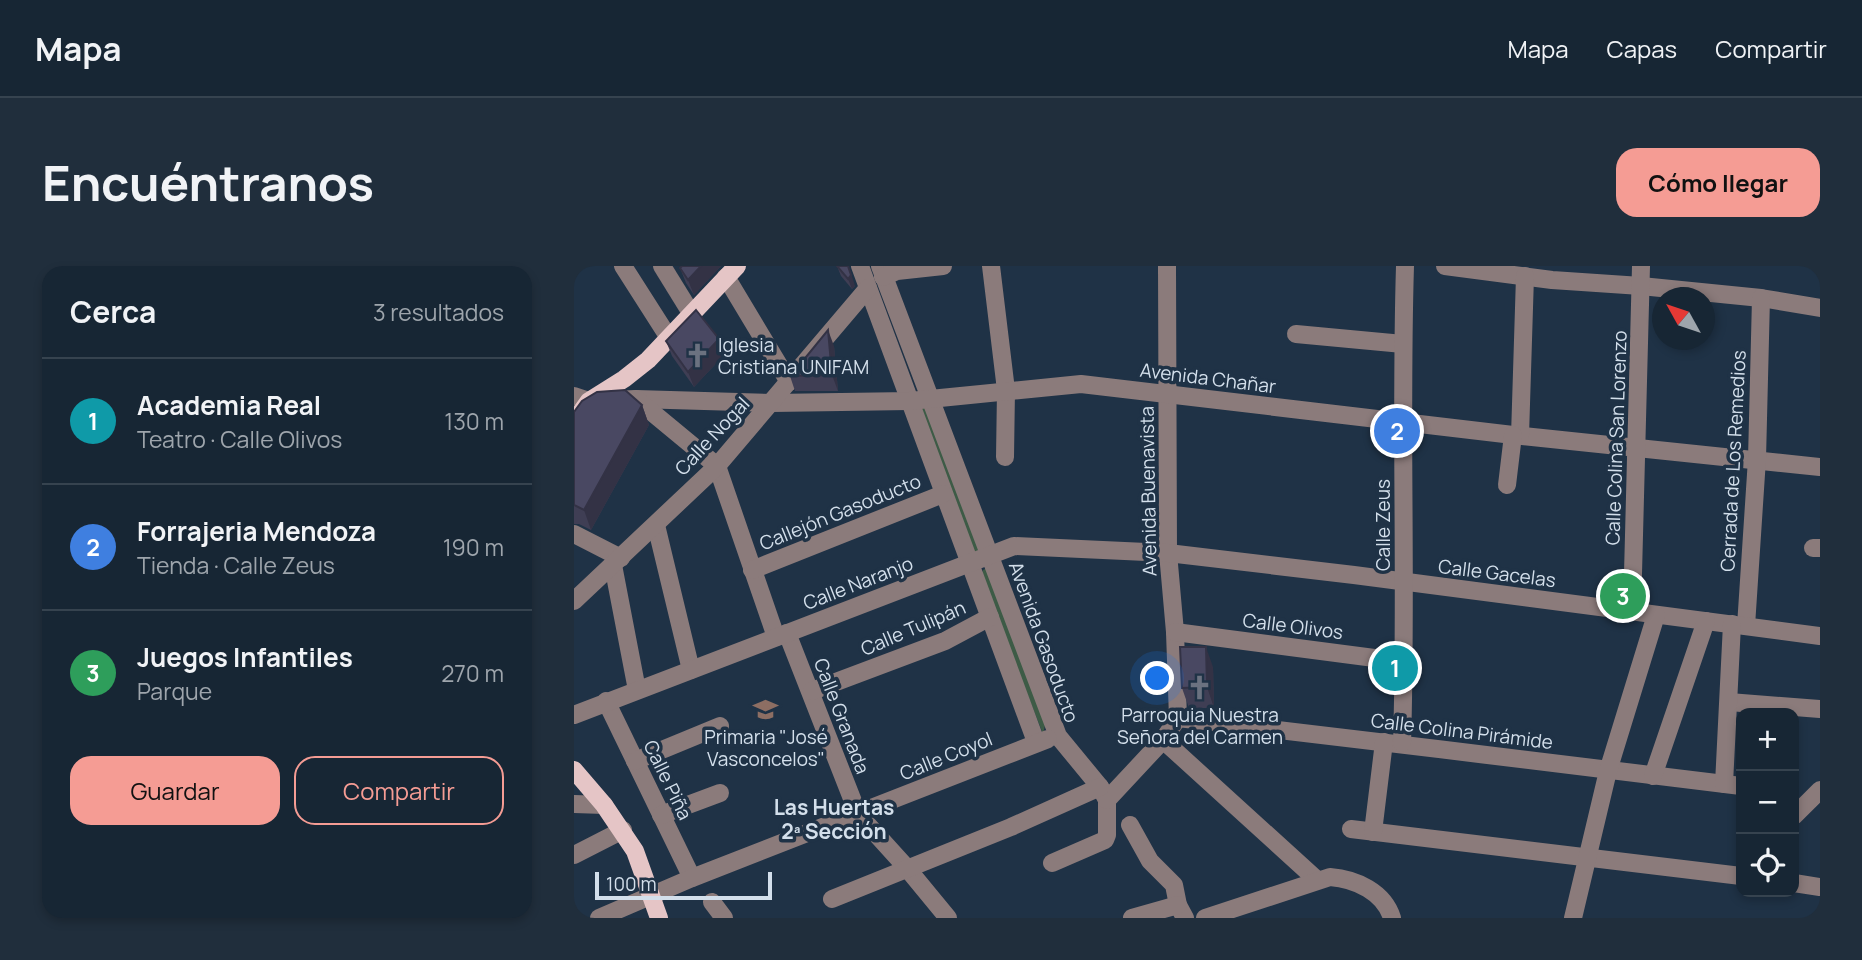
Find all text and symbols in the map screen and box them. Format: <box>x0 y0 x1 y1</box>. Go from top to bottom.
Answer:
text: Mapa <box>35 26 122 71</box>
text: Mapa <box>1508 32 1569 65</box>
text: Capas <box>1607 32 1677 65</box>
text: Compartir <box>1715 32 1827 65</box>
button: Cómo llegar <box>1616 148 1820 217</box>
text: Encuéntranos <box>42 149 374 216</box>
north arrow <box>1652 287 1715 350</box>
text: Cerca <box>70 291 156 332</box>
text: 3 resultados <box>373 296 504 328</box>
street label: Calle Colina San Lorenzo <box>1599 330 1633 546</box>
place label: Iglesia Cristiana UNIFAM <box>718 332 869 380</box>
church icon: Iglesia Cristiana UNIFAM <box>684 342 712 370</box>
street label: Cerrada de Los Remedios <box>1714 350 1752 572</box>
street label: Avenida Chañar <box>1139 357 1278 399</box>
text: Academia Real <box>137 387 321 423</box>
street label: Calle Nogal <box>669 391 755 481</box>
text: 1 <box>88 405 98 437</box>
text: 130 m <box>444 405 504 437</box>
pin: 2 <box>1374 405 1420 457</box>
street label: Avenida Buenavista <box>1134 406 1162 576</box>
text: Teatro · Calle Olivos <box>137 423 342 455</box>
street label: Callejón Gasoducto <box>755 468 925 556</box>
street label: Calle Zeus <box>1370 479 1396 571</box>
text: Forrajeria Mendoza <box>137 513 376 549</box>
text: 2 <box>86 531 100 563</box>
text: 190 m <box>443 531 504 563</box>
text: Tienda · Calle Zeus <box>137 549 335 581</box>
street label: Calle Naranjo <box>799 550 917 616</box>
street label: Calle Gacelas <box>1437 553 1557 593</box>
street label: Avenida Gasoducto <box>1003 558 1085 726</box>
pin: 3 <box>1600 570 1646 622</box>
street label: Calle Tulipán <box>857 594 969 662</box>
street label: Calle Olivos <box>1241 607 1345 645</box>
text: Juegos Infantiles <box>137 639 353 675</box>
pin: 1 <box>1372 642 1418 694</box>
street label: Calle Granada <box>808 654 876 778</box>
text: 3 <box>86 657 100 689</box>
text: 270 m <box>441 657 504 689</box>
your location <box>1140 661 1174 695</box>
church icon: Parroquia Nuestra Señora del Carmen <box>1186 673 1214 701</box>
text: Parque <box>137 675 212 707</box>
school or university icon: Primaria "José Vasconcelos" <box>752 695 780 723</box>
place label: Parroquia Nuestra Señora del Carmen <box>1117 702 1283 750</box>
street label: Calle Colina Pirámide <box>1370 707 1554 755</box>
map controls <box>1736 708 1799 897</box>
button: + <box>1736 708 1799 771</box>
place label: Primaria "José Vasconcelos" <box>704 724 828 772</box>
street label: Calle Coyol <box>896 726 996 786</box>
street label: Calle Piña <box>638 736 698 824</box>
button: Guardar <box>70 756 280 825</box>
button: Compartir <box>294 756 504 825</box>
button: − <box>1736 771 1799 834</box>
district label: Las Huertas 2ª Sección <box>774 793 894 845</box>
button: locate <box>1736 834 1799 897</box>
scale bar <box>595 869 772 901</box>
text: 100 m <box>606 871 657 897</box>

